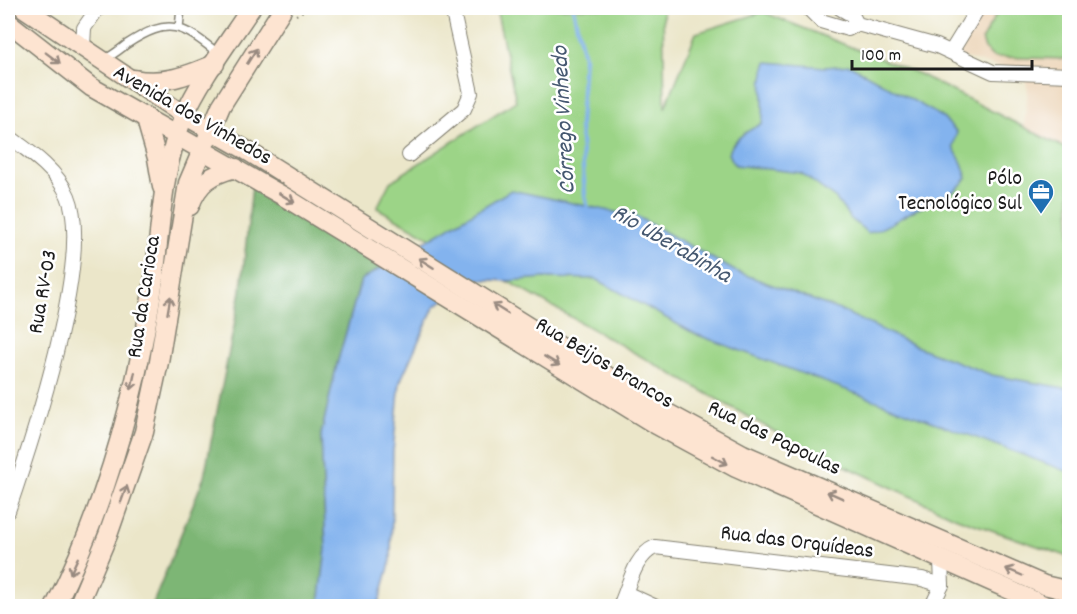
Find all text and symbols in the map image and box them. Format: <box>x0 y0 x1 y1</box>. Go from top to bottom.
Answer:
scale bar <box>852 33 1032 71</box>
water label: Córrego Vinhedo <box>544 44 586 195</box>
text: 100 m <box>861 44 901 69</box>
one-way arrow <box>246 48 258 65</box>
one-way arrow <box>45 52 61 64</box>
street label: Avenida dos Vinhedos <box>107 58 277 174</box>
place label: Pólo Tecnológico Sul <box>898 164 1022 220</box>
office icon: Pólo Tecnológico Sul <box>1026 177 1056 215</box>
one-way arrow <box>278 192 295 205</box>
water label: Rio Uberabinha <box>605 197 739 294</box>
street label: Rua da Carioca <box>120 233 170 360</box>
street label: Rua RV-03 <box>21 248 67 336</box>
one-way arrow <box>418 257 435 269</box>
one-way arrow <box>164 295 175 315</box>
one-way arrow <box>492 303 509 315</box>
street label: Rua Beijos Brancos <box>529 310 679 418</box>
one-way arrow <box>543 355 560 367</box>
one-way arrow <box>127 371 138 390</box>
street label: Rua das Papoulas <box>702 393 846 485</box>
one-way arrow <box>711 455 729 466</box>
one-way arrow <box>119 485 130 504</box>
one-way arrow <box>827 488 845 500</box>
street label: Rua das Orquídeas <box>719 518 875 568</box>
one-way arrow <box>68 557 80 575</box>
one-way arrow <box>1006 566 1024 577</box>

